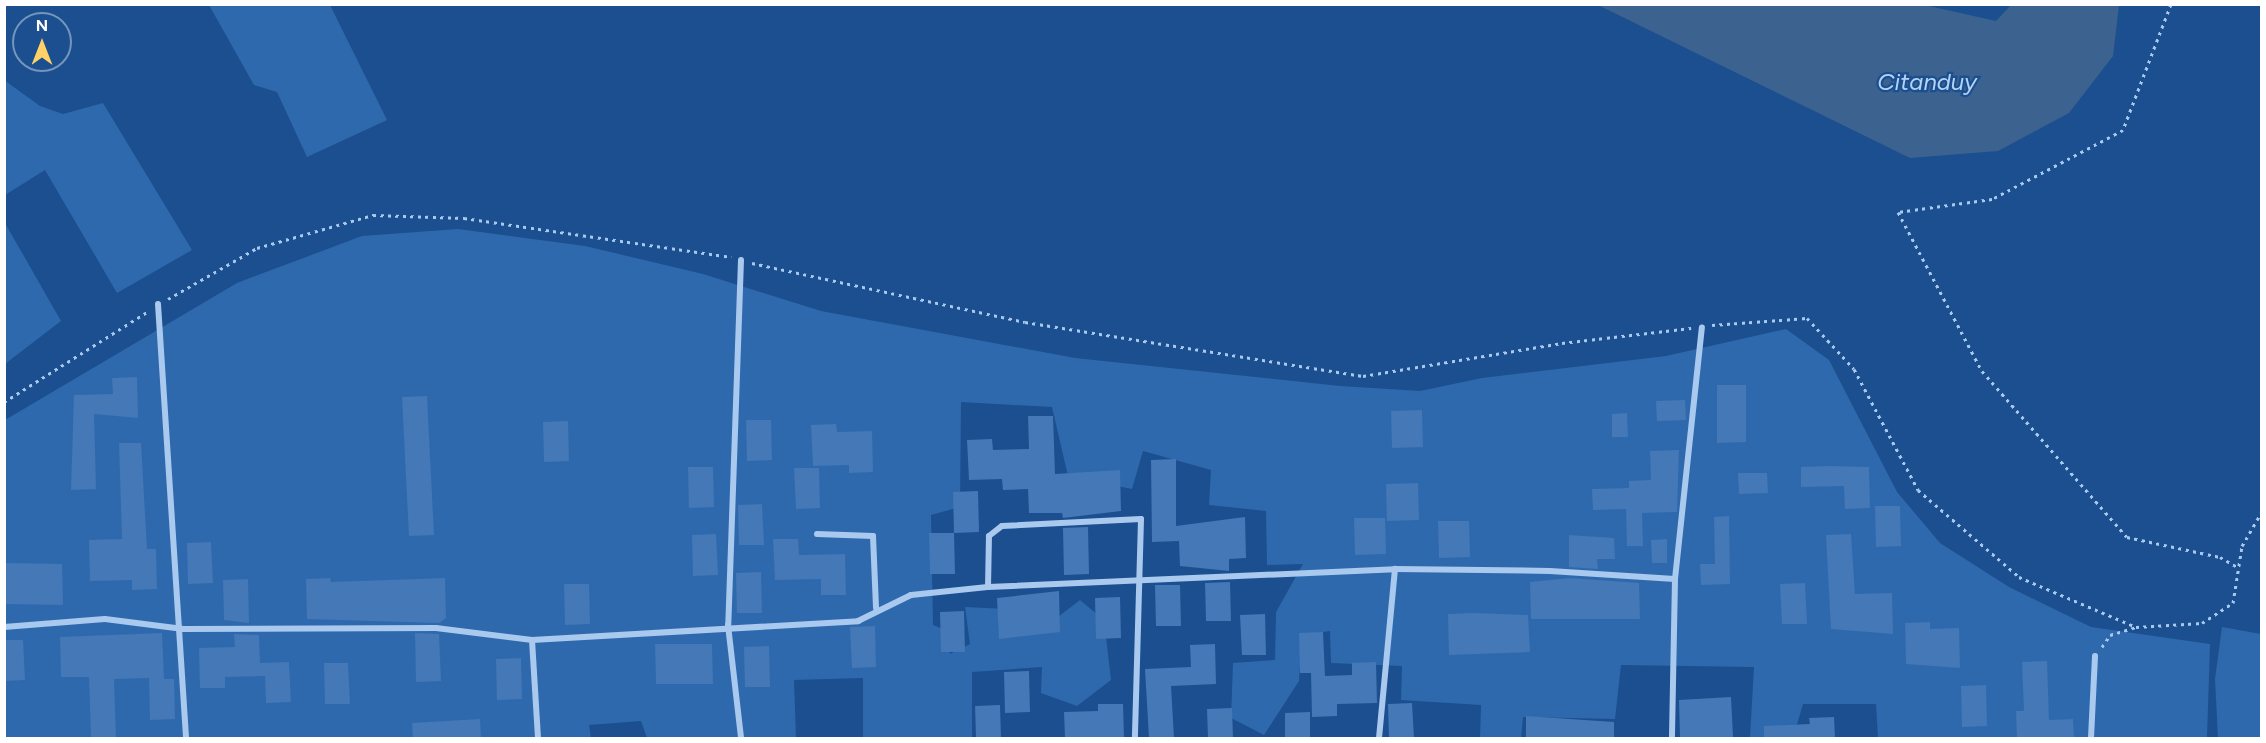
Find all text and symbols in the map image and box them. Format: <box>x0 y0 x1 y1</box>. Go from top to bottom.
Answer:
north arrow <box>12 12 72 72</box>
text: N <box>36 16 48 35</box>
water label: Citanduy <box>1877 68 1977 96</box>

